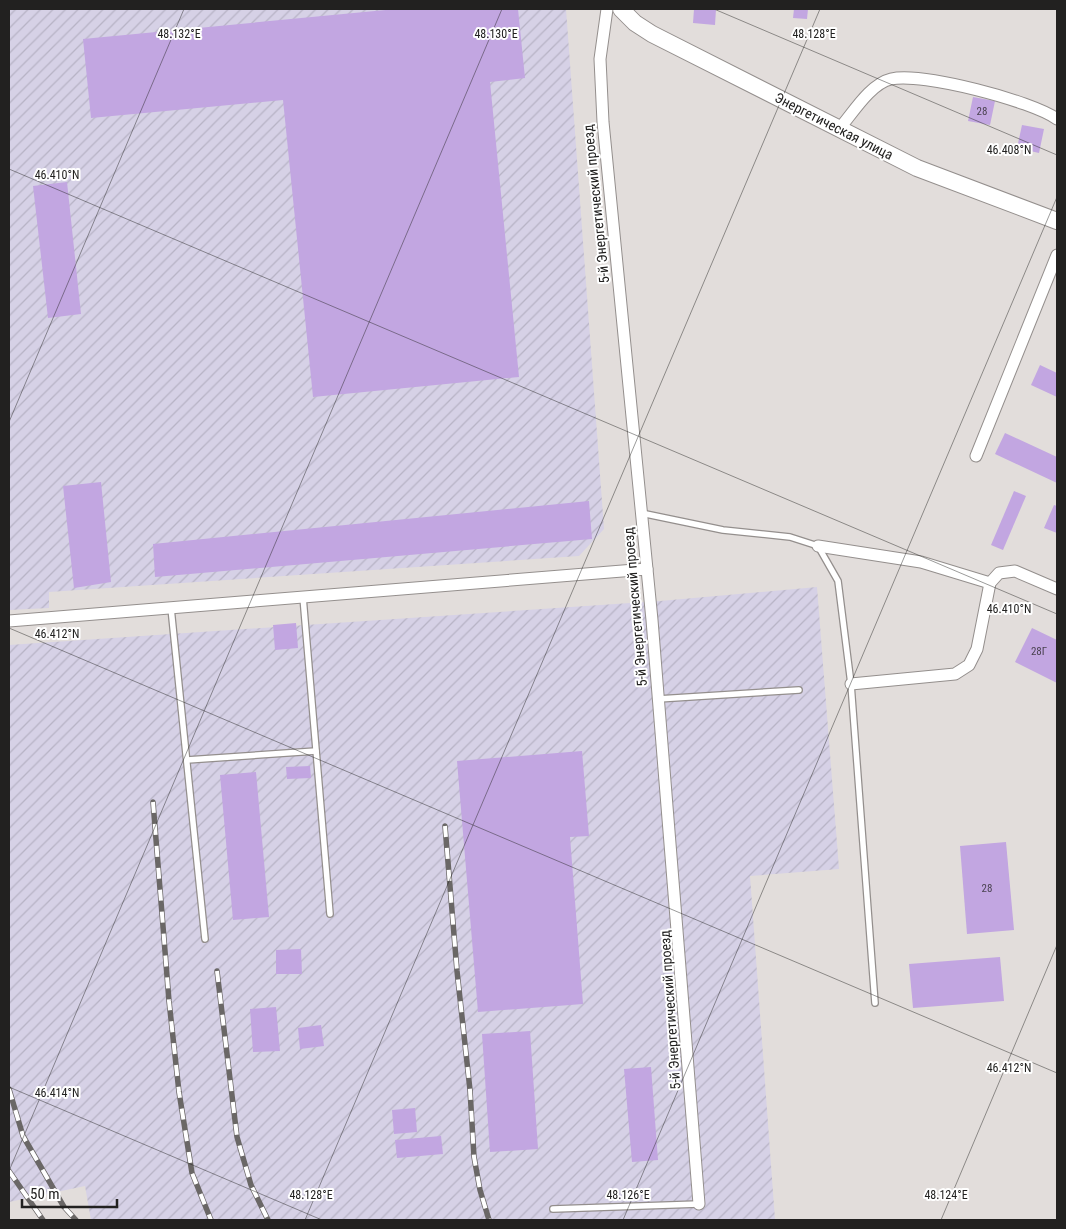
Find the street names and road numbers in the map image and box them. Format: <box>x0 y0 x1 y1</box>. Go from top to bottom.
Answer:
street label: Энергетическая улица <box>772 89 896 163</box>
street label: 5-й Энергетический проезд <box>580 123 612 284</box>
street label: 5-й Энергетический проезд <box>620 526 650 687</box>
street label: 5-й Энергетический проезд <box>656 929 684 1090</box>

